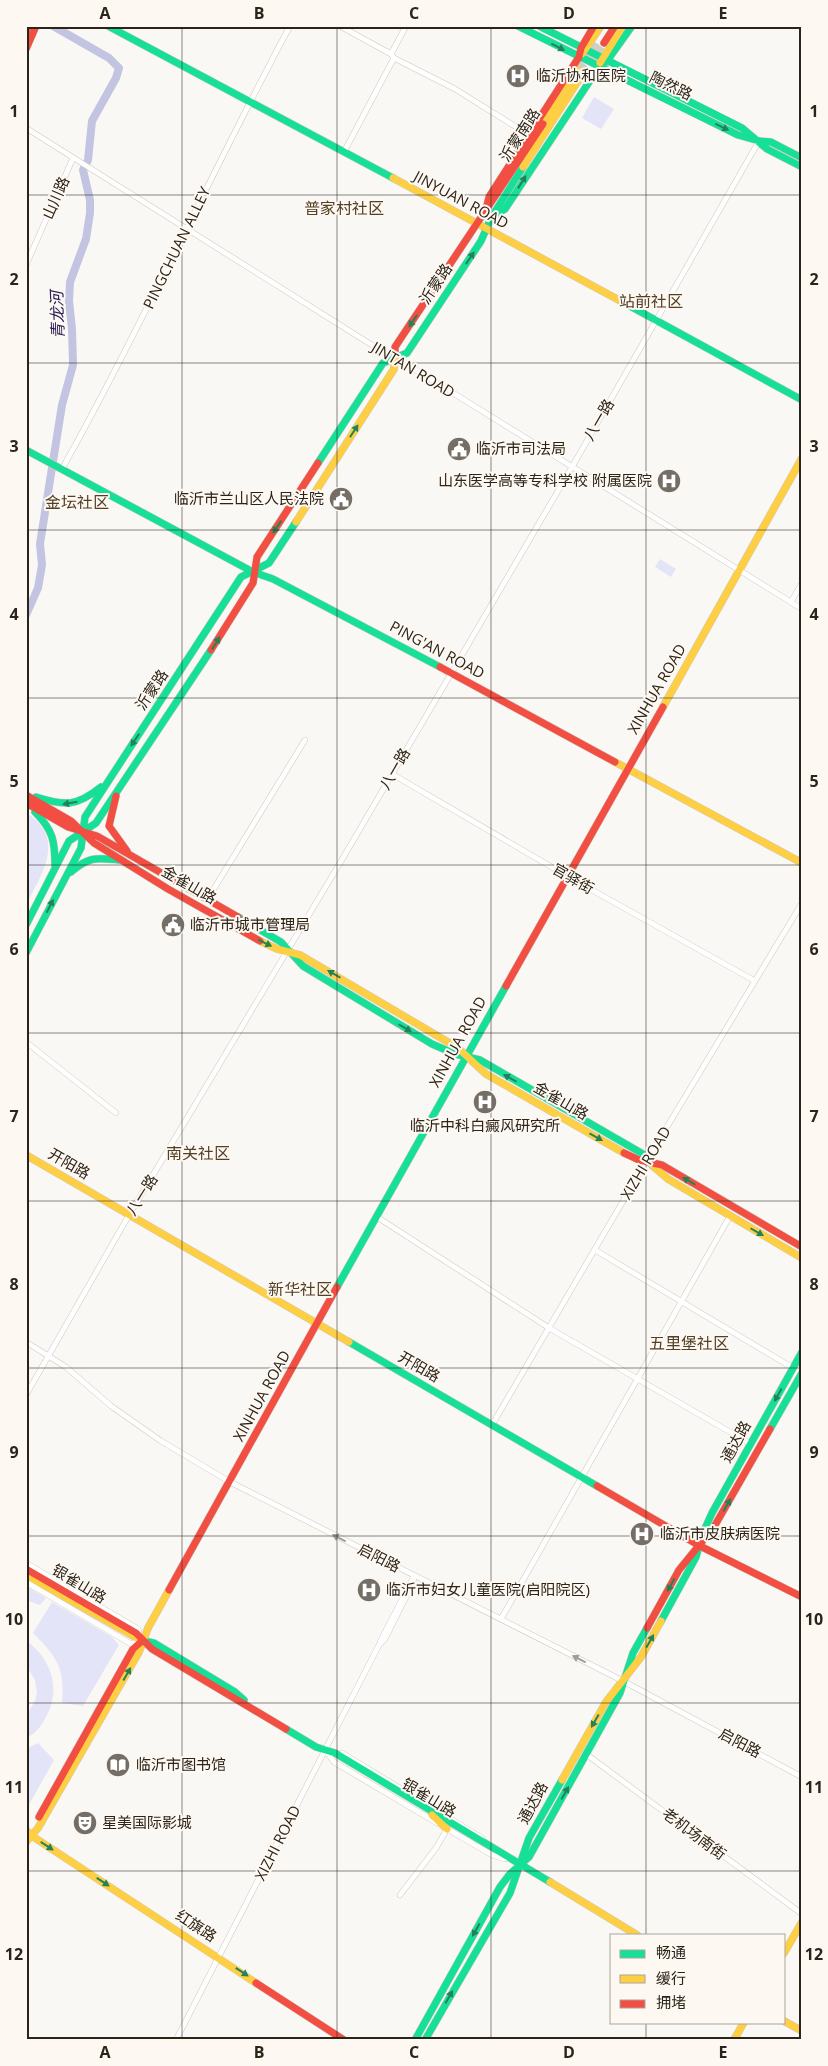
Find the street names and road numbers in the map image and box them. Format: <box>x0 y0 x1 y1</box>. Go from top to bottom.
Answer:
street label: 陶然路 <box>647 66 696 104</box>
street label: 沂蒙南路 <box>494 104 544 165</box>
street label: JINYUAN ROAD <box>409 165 512 233</box>
street label: 山川路 <box>37 173 73 222</box>
street label: PINGCHUAN ALLEY <box>138 183 215 312</box>
street label: 沂蒙路 <box>414 259 456 308</box>
street label: JINTAN ROAD <box>366 335 459 402</box>
street label: 八一路 <box>578 395 618 444</box>
street label: PING'AN ROAD <box>387 616 488 683</box>
street label: XINHUA ROAD <box>622 640 690 737</box>
street label: 沂蒙路 <box>130 665 172 714</box>
street label: 八一路 <box>374 744 414 793</box>
street label: 官驿街 <box>549 858 598 898</box>
street label: 金雀山路 <box>159 860 220 908</box>
street label: XINHUA ROAD <box>424 993 490 1090</box>
street label: 金雀山路 <box>531 1076 592 1124</box>
street label: XIZHI ROAD <box>615 1122 675 1203</box>
street label: 开阳路 <box>45 1143 94 1183</box>
street label: 八一路 <box>121 1170 162 1219</box>
street label: 开阳路 <box>395 1346 444 1386</box>
street label: XINHUA ROAD <box>228 1347 294 1444</box>
street label: 通达路 <box>715 1417 755 1466</box>
street label: 启阳路 <box>355 1538 404 1576</box>
street label: 银雀山路 <box>49 1559 110 1607</box>
street label: 启阳路 <box>716 1723 765 1762</box>
street label: 银雀山路 <box>399 1773 460 1821</box>
street label: 通达路 <box>513 1778 552 1827</box>
street label: XIZHI ROAD <box>250 1802 305 1884</box>
street label: 老机场南街 <box>659 1803 731 1864</box>
street label: 红旗路 <box>172 1905 221 1946</box>

